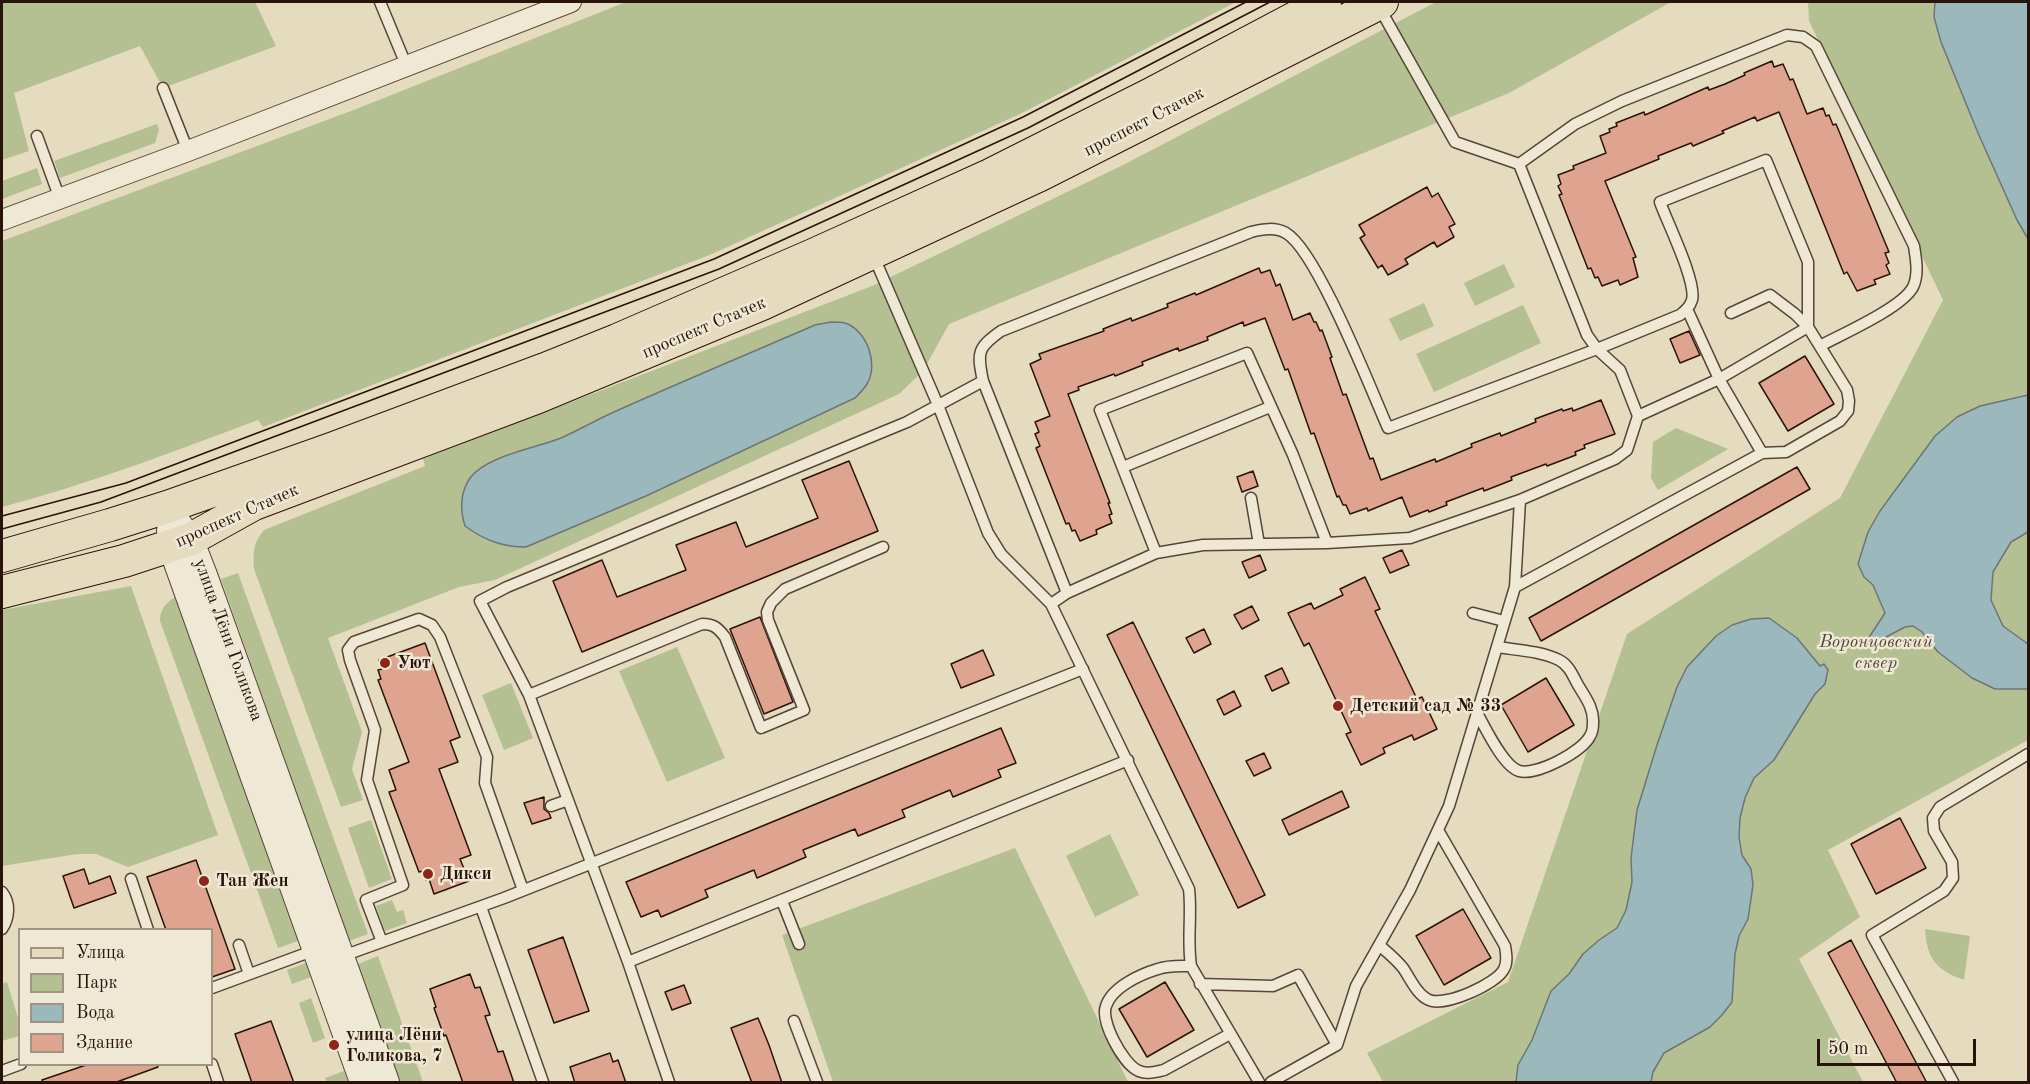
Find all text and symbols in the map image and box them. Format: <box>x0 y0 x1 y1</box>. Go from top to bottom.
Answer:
street label: проспект Стачек <box>1080 82 1208 162</box>
street label: проспект Стачек <box>639 292 769 364</box>
street label: проспект Стачек <box>172 479 302 553</box>
street label: улица Лёни Голикова <box>189 556 267 724</box>
park label: Воронцовский сквер <box>1819 631 1933 674</box>
place label: Уют <box>397 652 431 674</box>
marker: Уют <box>378 656 392 670</box>
place label: Детский сад № 33 <box>1350 695 1501 717</box>
marker: Детский сад № 33 <box>1331 699 1345 713</box>
place label: Дикси <box>440 863 492 885</box>
marker: Дикси <box>421 867 435 881</box>
place label: Тан Жен <box>216 870 289 892</box>
marker: Тан Жен <box>197 874 211 888</box>
legend <box>18 928 213 1066</box>
text: Улица <box>76 944 125 962</box>
text: Парк <box>76 974 117 992</box>
text: Вода <box>76 1004 115 1022</box>
place label: улица Лёни Голикова, 7 <box>346 1024 442 1066</box>
scale bar <box>1820 1027 1979 1065</box>
text: Здание <box>76 1034 133 1052</box>
marker: улица Лёни Голикова, 7 <box>327 1038 341 1052</box>
text: 50 m <box>1828 1040 1868 1058</box>

